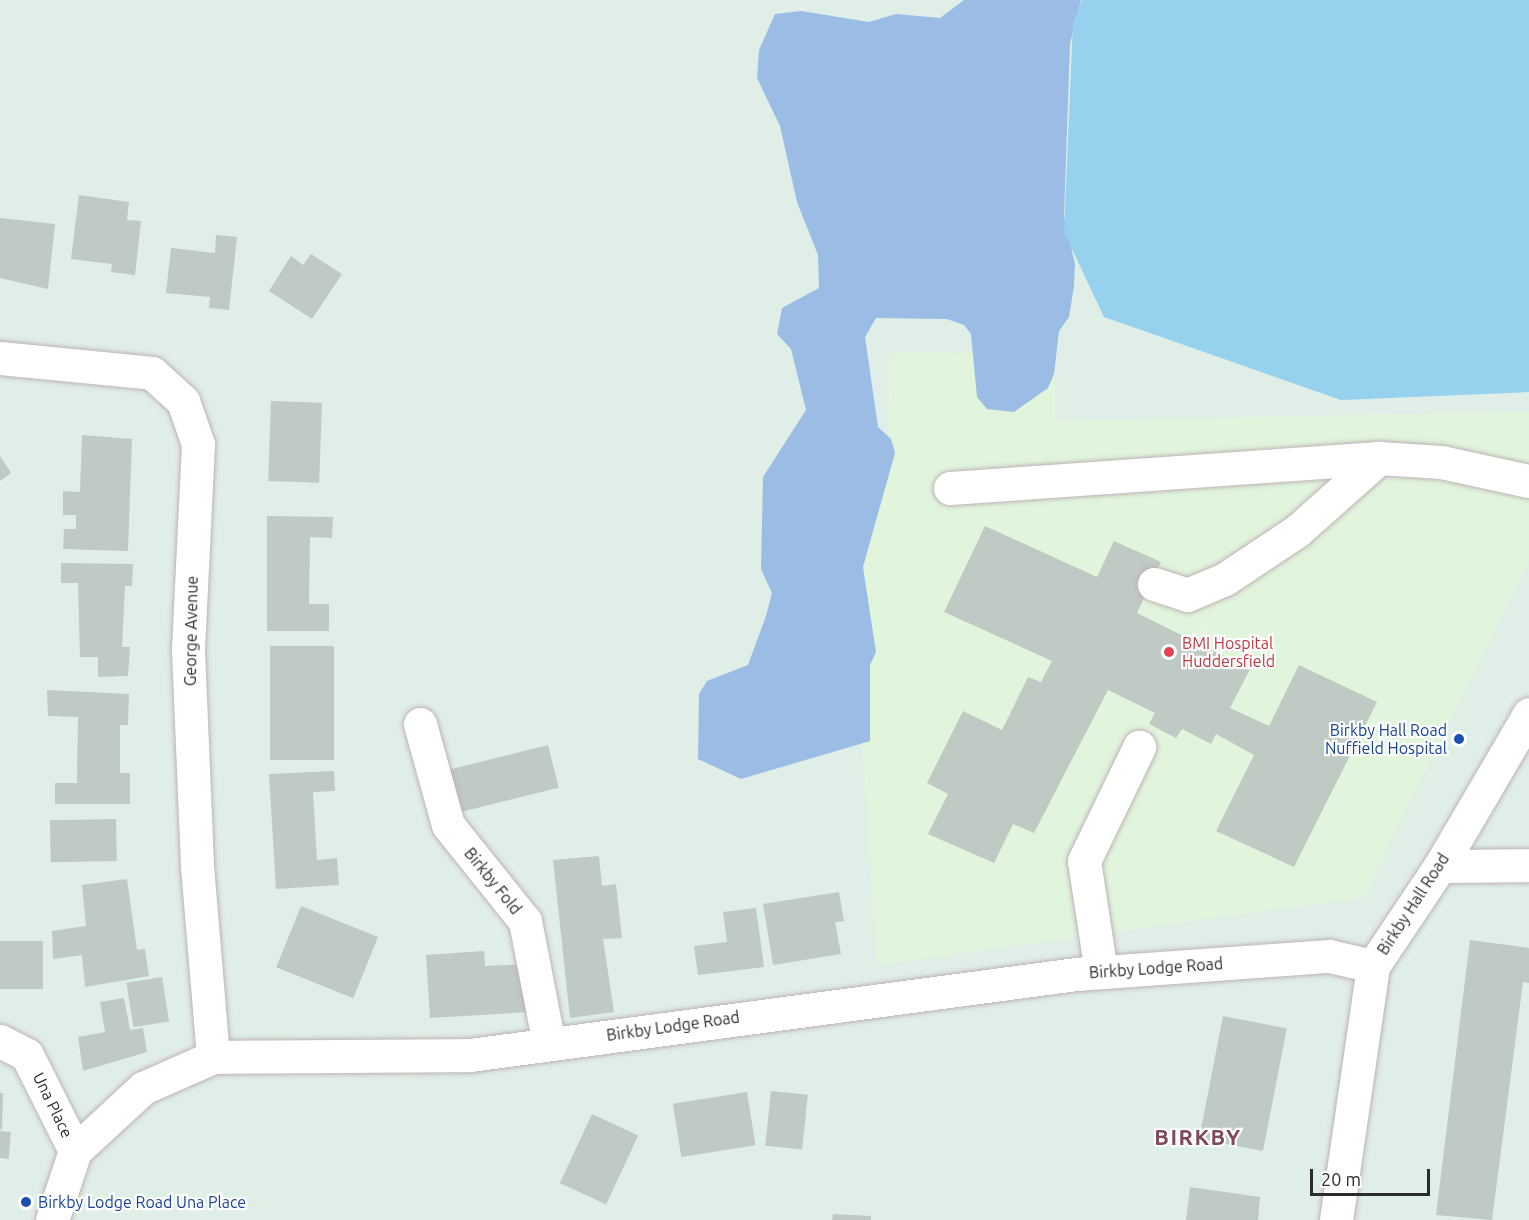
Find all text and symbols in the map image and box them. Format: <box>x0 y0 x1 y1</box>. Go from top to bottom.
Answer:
street label: George Avenue <box>180 576 202 686</box>
place label: BMI Hospital Huddersfield <box>1182 633 1275 671</box>
marker: BMI Hospital Huddersfield <box>1160 643 1178 661</box>
place label: Birkby Hall Road Nuffield Hospital <box>1325 720 1447 758</box>
marker: Birkby Hall Road Nuffield Hospital <box>1452 732 1466 746</box>
street label: Birkby Fold <box>460 844 526 918</box>
street label: Birkby Hall Road <box>1373 850 1453 958</box>
street label: Birkby Lodge Road <box>1088 954 1224 982</box>
street label: Birkby Lodge Road <box>605 1007 741 1045</box>
street label: Una Place <box>29 1069 77 1141</box>
district label: BIRKBY <box>1154 1124 1242 1150</box>
scale bar <box>1313 1157 1433 1195</box>
text: 20 m <box>1321 1169 1361 1189</box>
place label: Birkby Lodge Road Una Place <box>38 1192 246 1212</box>
marker: Birkby Lodge Road Una Place <box>19 1195 33 1209</box>

